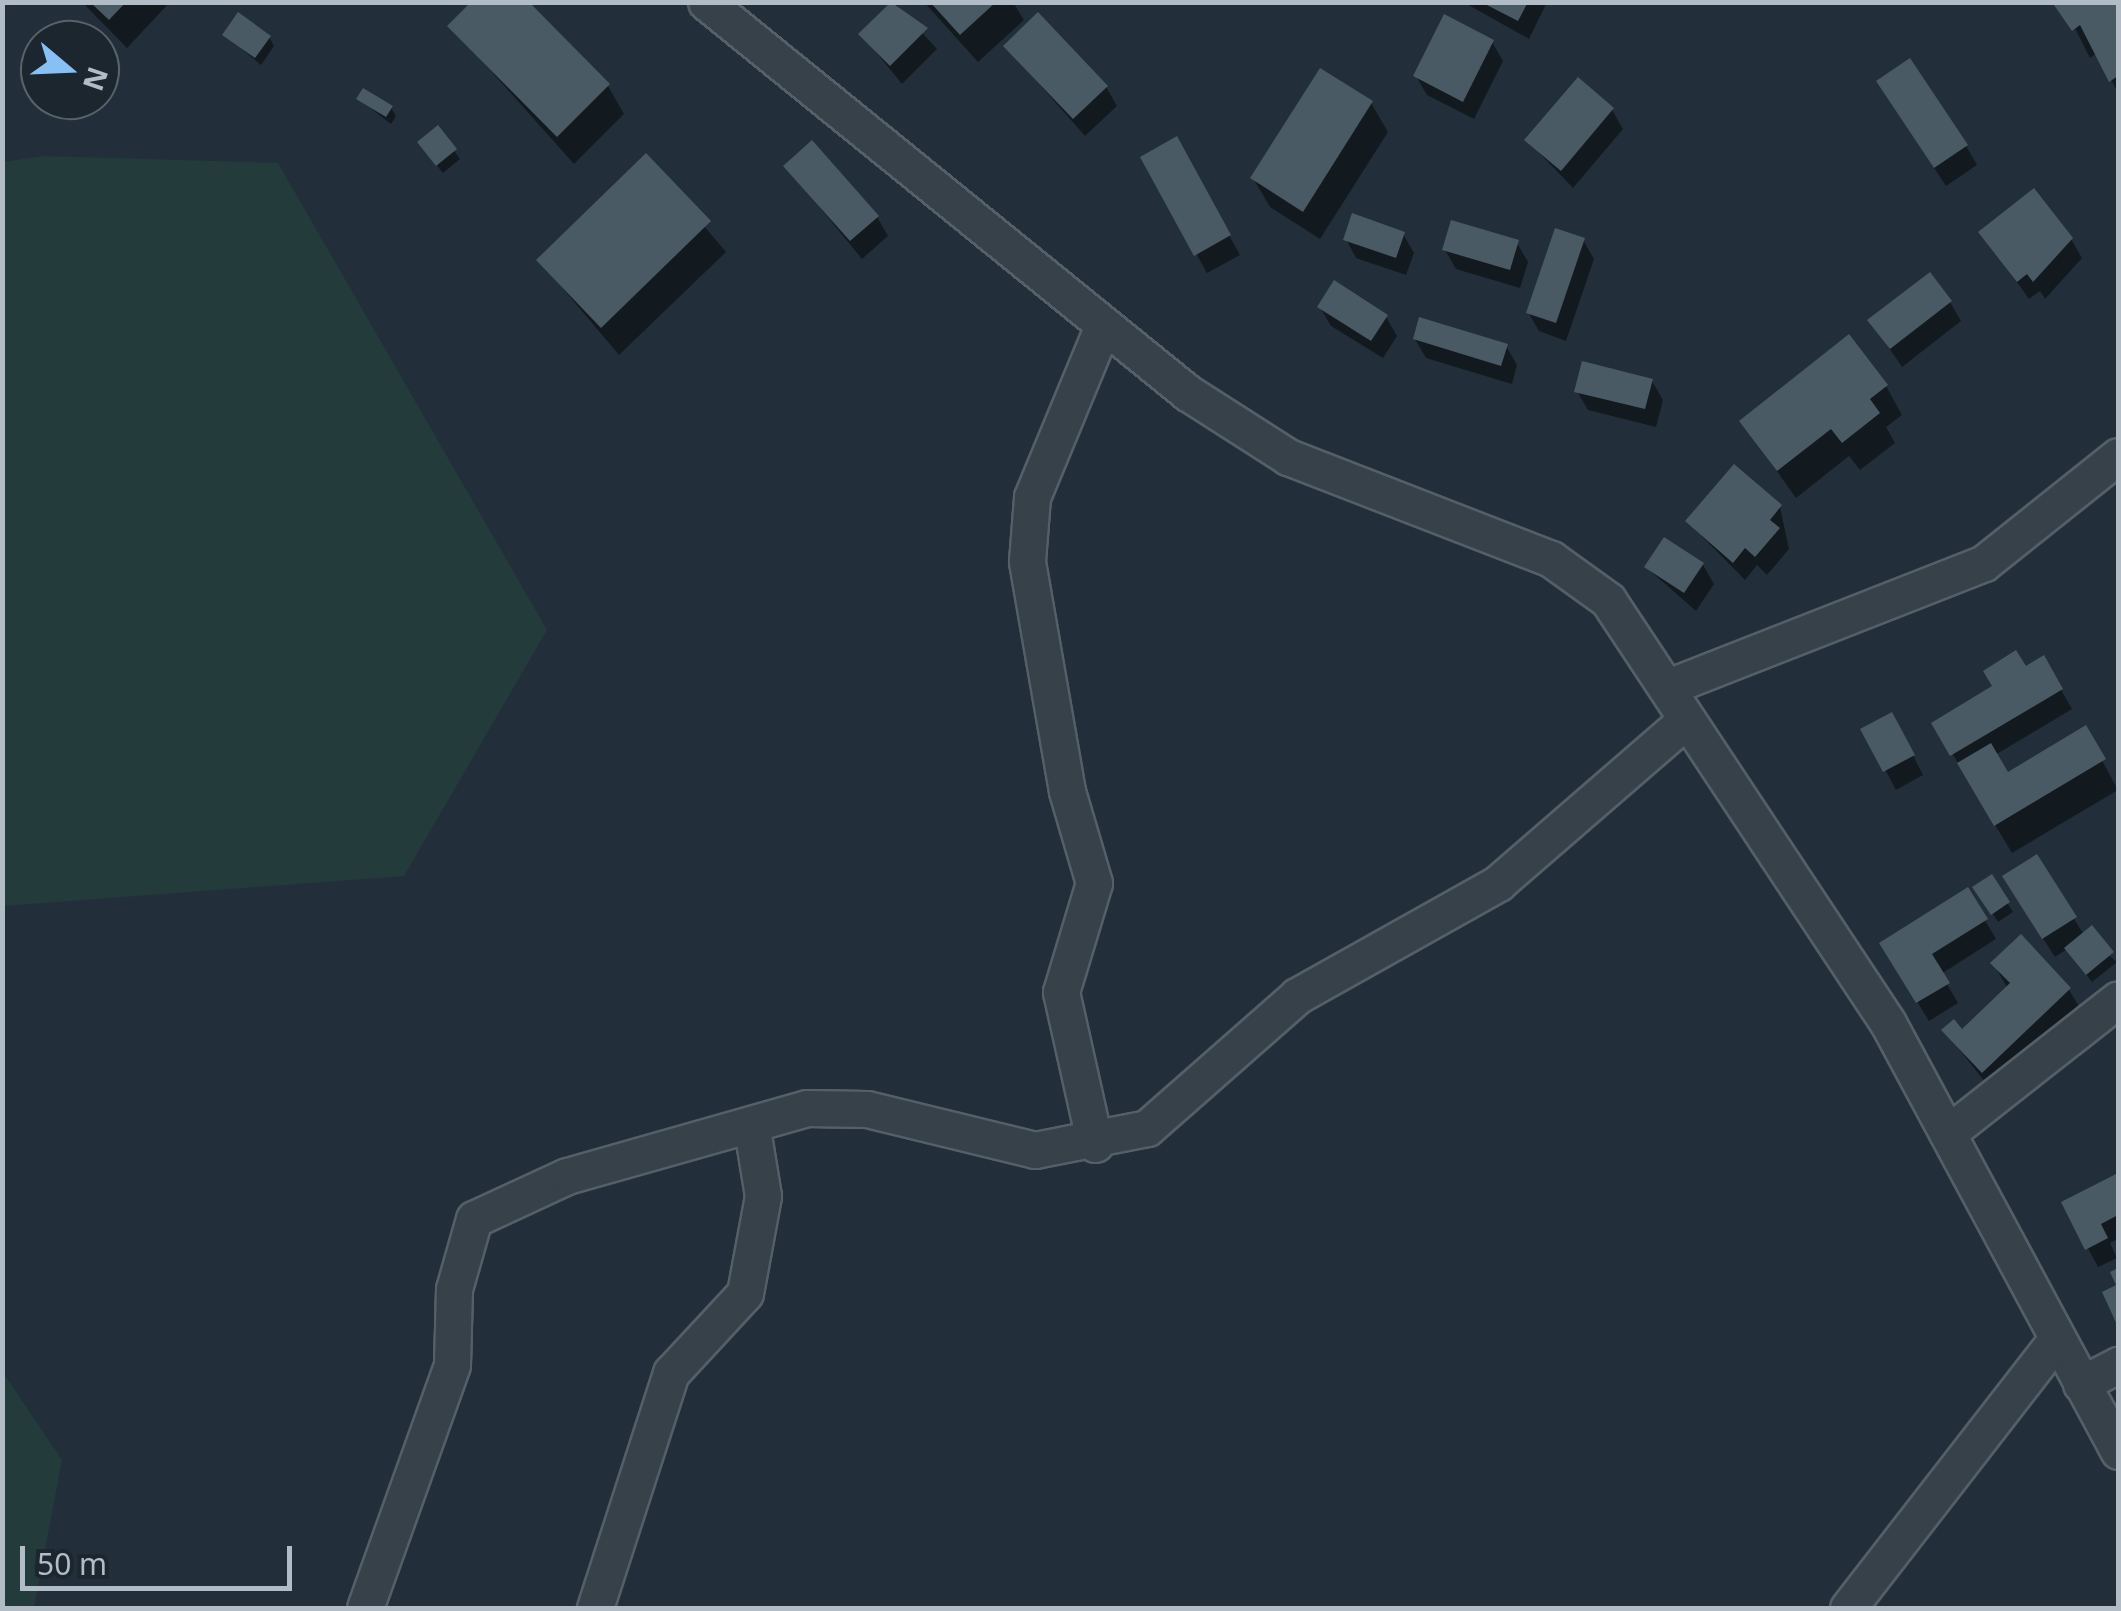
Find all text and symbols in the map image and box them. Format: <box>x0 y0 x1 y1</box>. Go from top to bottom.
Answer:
north arrow <box>20 20 120 120</box>
text: N <box>75 62 118 96</box>
scale bar <box>25 1526 298 1588</box>
text: 50 m <box>37 1543 107 1584</box>

